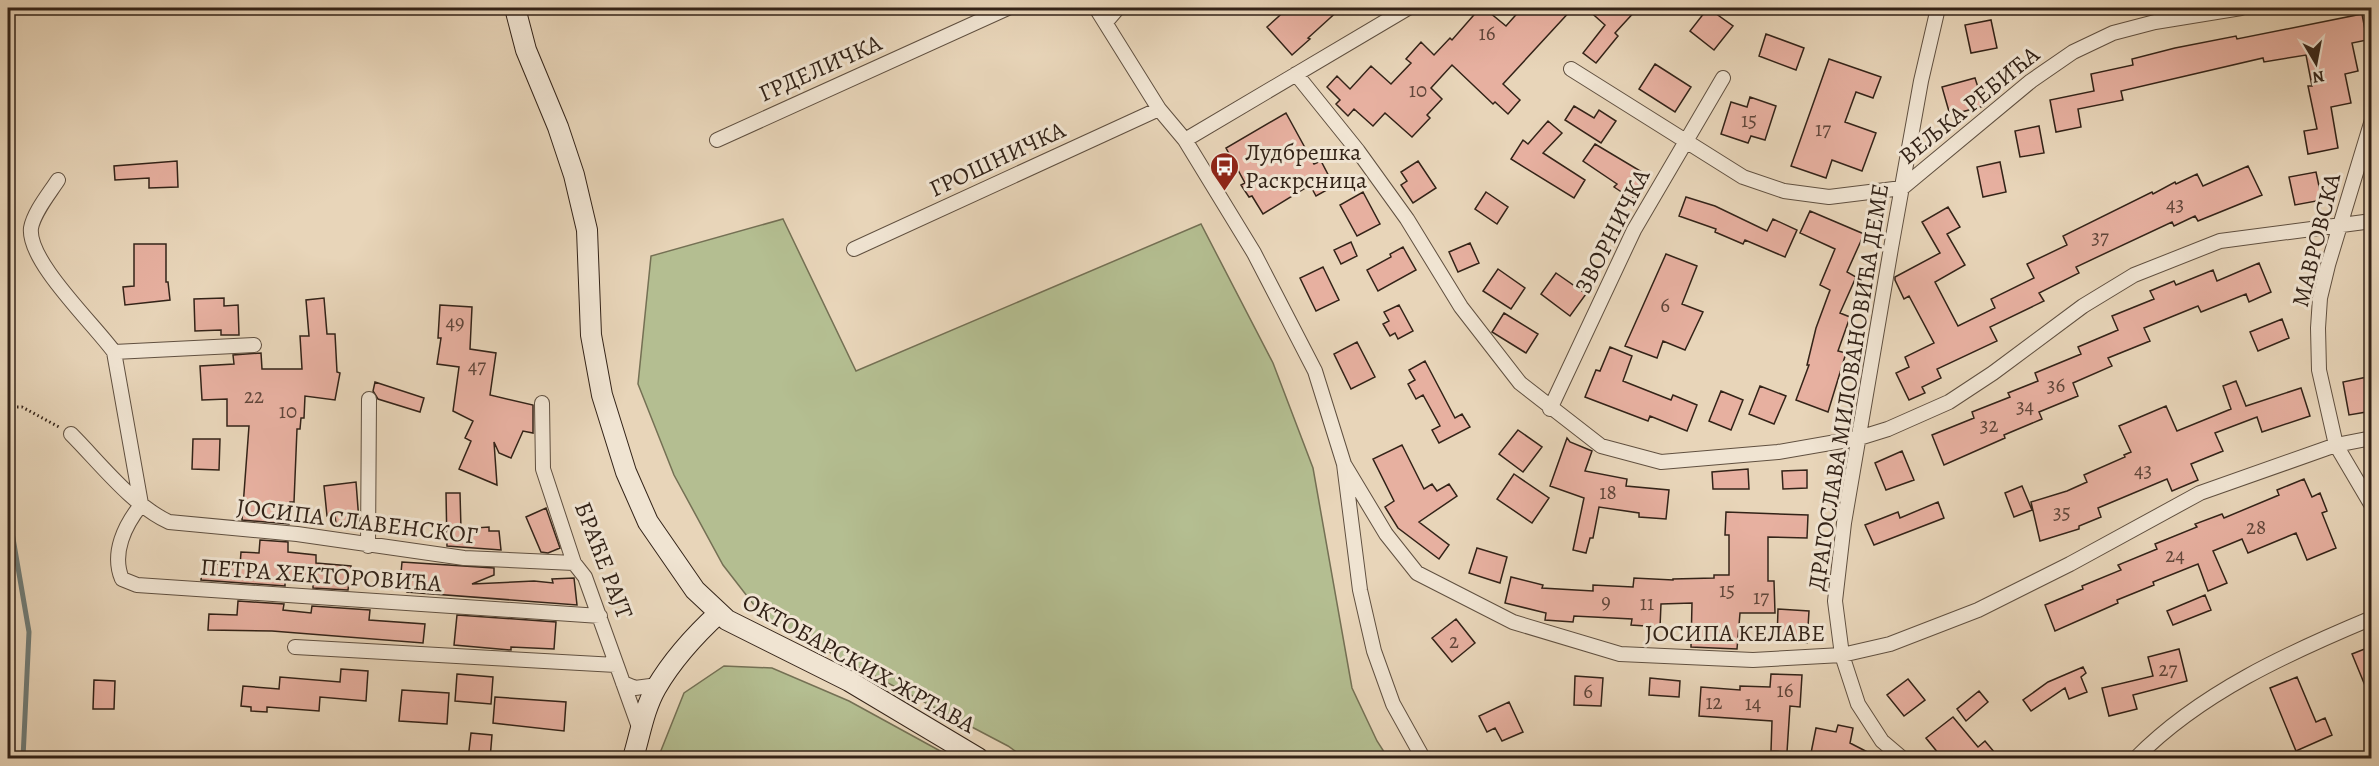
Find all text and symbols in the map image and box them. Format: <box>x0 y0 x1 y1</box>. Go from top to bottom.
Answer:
house number: 16 <box>1479 19 1496 47</box>
street label: ГРДЕЛИЧКА <box>753 26 887 109</box>
north arrow <box>2286 33 2346 93</box>
street label: ВЕЉКА РЕБИЋА <box>1892 38 2047 172</box>
text: N <box>2310 65 2326 89</box>
house number: 10 <box>1409 76 1427 104</box>
house number: 15 <box>1741 106 1757 134</box>
street label: ГРОШНИЧКА <box>924 113 1071 205</box>
house number: 17 <box>1815 115 1831 143</box>
place label: Лудбрешка Раскрсница <box>1245 136 1367 196</box>
bus stop icon: Лудбрешка Раскрсница <box>1208 150 1240 192</box>
street label: ЗВОРНИЧКА <box>1567 162 1658 299</box>
street label: МАВРОВСКА <box>2284 169 2348 310</box>
street label: ДРАГОСЛАВА МИЛОВАНОВИЋА ДЕМЕ <box>1800 181 1896 593</box>
house number: 43 <box>2166 190 2184 218</box>
house number: 37 <box>2091 223 2109 251</box>
house number: 6 <box>1660 291 1670 319</box>
house number: 49 <box>445 308 465 336</box>
house number: 47 <box>468 352 486 380</box>
house number: 36 <box>2047 371 2066 399</box>
house number: 22 <box>244 382 264 410</box>
house number: 34 <box>2016 392 2034 420</box>
house number: 10 <box>279 397 297 425</box>
house number: 32 <box>1980 411 1998 439</box>
house number: 43 <box>2134 456 2152 484</box>
house number: 18 <box>1599 478 1617 506</box>
street label: ЈОСИПА СЛАВЕНСКОГ <box>235 490 479 552</box>
street label: БРАЋЕ РАЈТ <box>567 497 641 623</box>
house number: 35 <box>2053 498 2071 526</box>
house number: 28 <box>2246 513 2266 541</box>
house number: 24 <box>2165 541 2185 569</box>
street label: ПЕТРА ХЕКТОРОВИЋА <box>199 551 444 599</box>
house number: 15 <box>1719 576 1735 604</box>
house number: 17 <box>1753 583 1769 611</box>
street label: ОКТОБАРСКИХ ЖРТАВА <box>737 586 982 741</box>
house number: 9 <box>1601 587 1611 615</box>
house number: 11 <box>1640 589 1654 617</box>
street label: ЈОСИПА КЕЛАВЕ <box>1645 617 1825 649</box>
house number: 2 <box>1449 627 1459 655</box>
house number: 27 <box>2159 655 2178 683</box>
house number: 16 <box>1777 676 1794 704</box>
house number: 6 <box>1583 677 1593 705</box>
house number: 12 <box>1705 688 1723 716</box>
house number: 14 <box>1745 689 1761 717</box>

